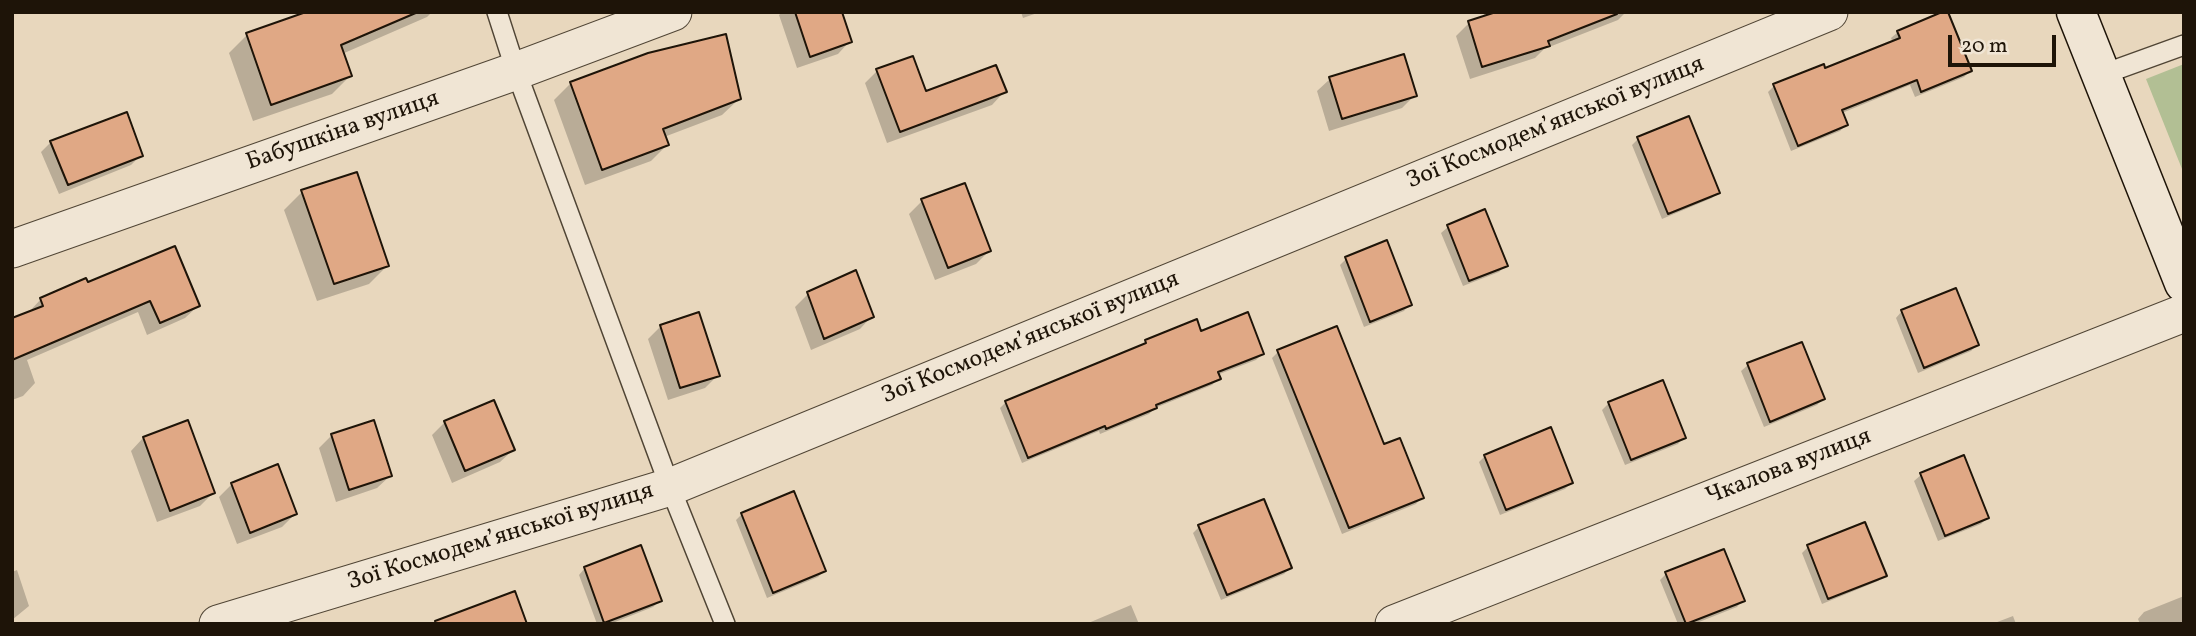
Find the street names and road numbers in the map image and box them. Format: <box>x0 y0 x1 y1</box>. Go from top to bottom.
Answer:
street label: Зої Космодем’янської вулиця <box>1403 51 1709 197</box>
street label: Бабушкіна вулиця <box>243 85 443 179</box>
street label: Зої Космодем’янської вулиця <box>878 266 1184 412</box>
street label: Чкалова вулиця <box>1702 423 1876 513</box>
street label: Зої Космодем’янської вулиця <box>345 478 657 598</box>

